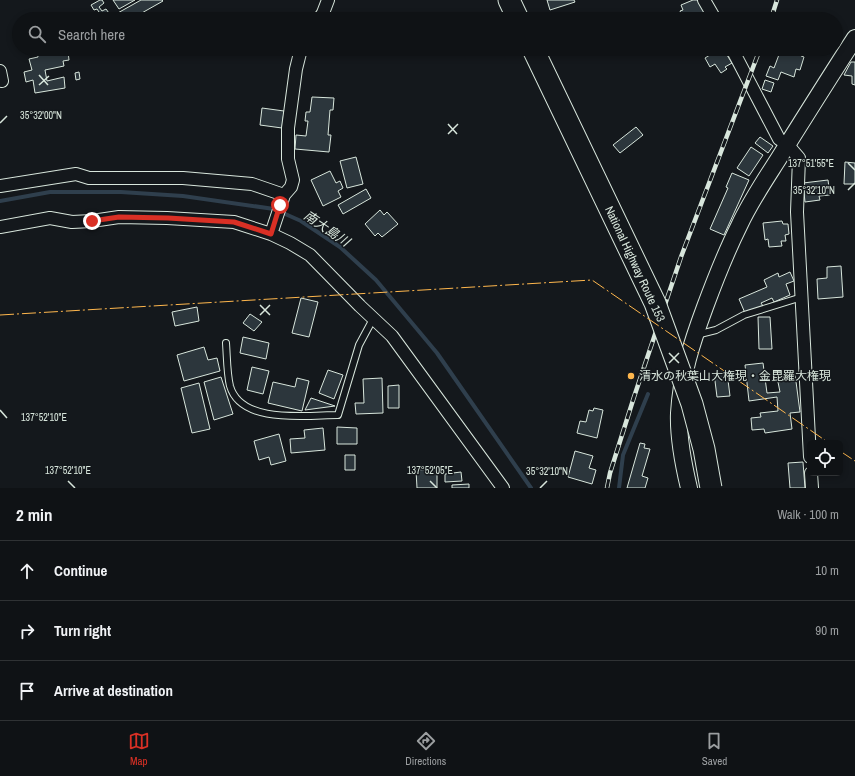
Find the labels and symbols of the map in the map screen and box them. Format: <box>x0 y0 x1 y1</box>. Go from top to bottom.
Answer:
text: 35°32'00"N <box>20 109 62 122</box>
text: 137°51'55"E <box>788 157 834 170</box>
text: 35°32'10"N <box>793 184 835 197</box>
route start <box>271 196 289 214</box>
street label: National Highway Route 153 <box>601 204 669 324</box>
water label: 南大島川 <box>300 207 355 251</box>
route end <box>83 212 101 230</box>
place label: 清水の秋葉山大権現・金毘羅大権現 <box>639 368 831 384</box>
marker: 清水の秋葉山大権現・金毘羅大権現 <box>626 371 636 381</box>
text: 137°52'10"E <box>21 411 67 424</box>
text: 137°52'10"E <box>45 464 91 477</box>
text: 137°52'05"E <box>407 464 453 477</box>
text: 35°32'10"N <box>526 465 568 478</box>

